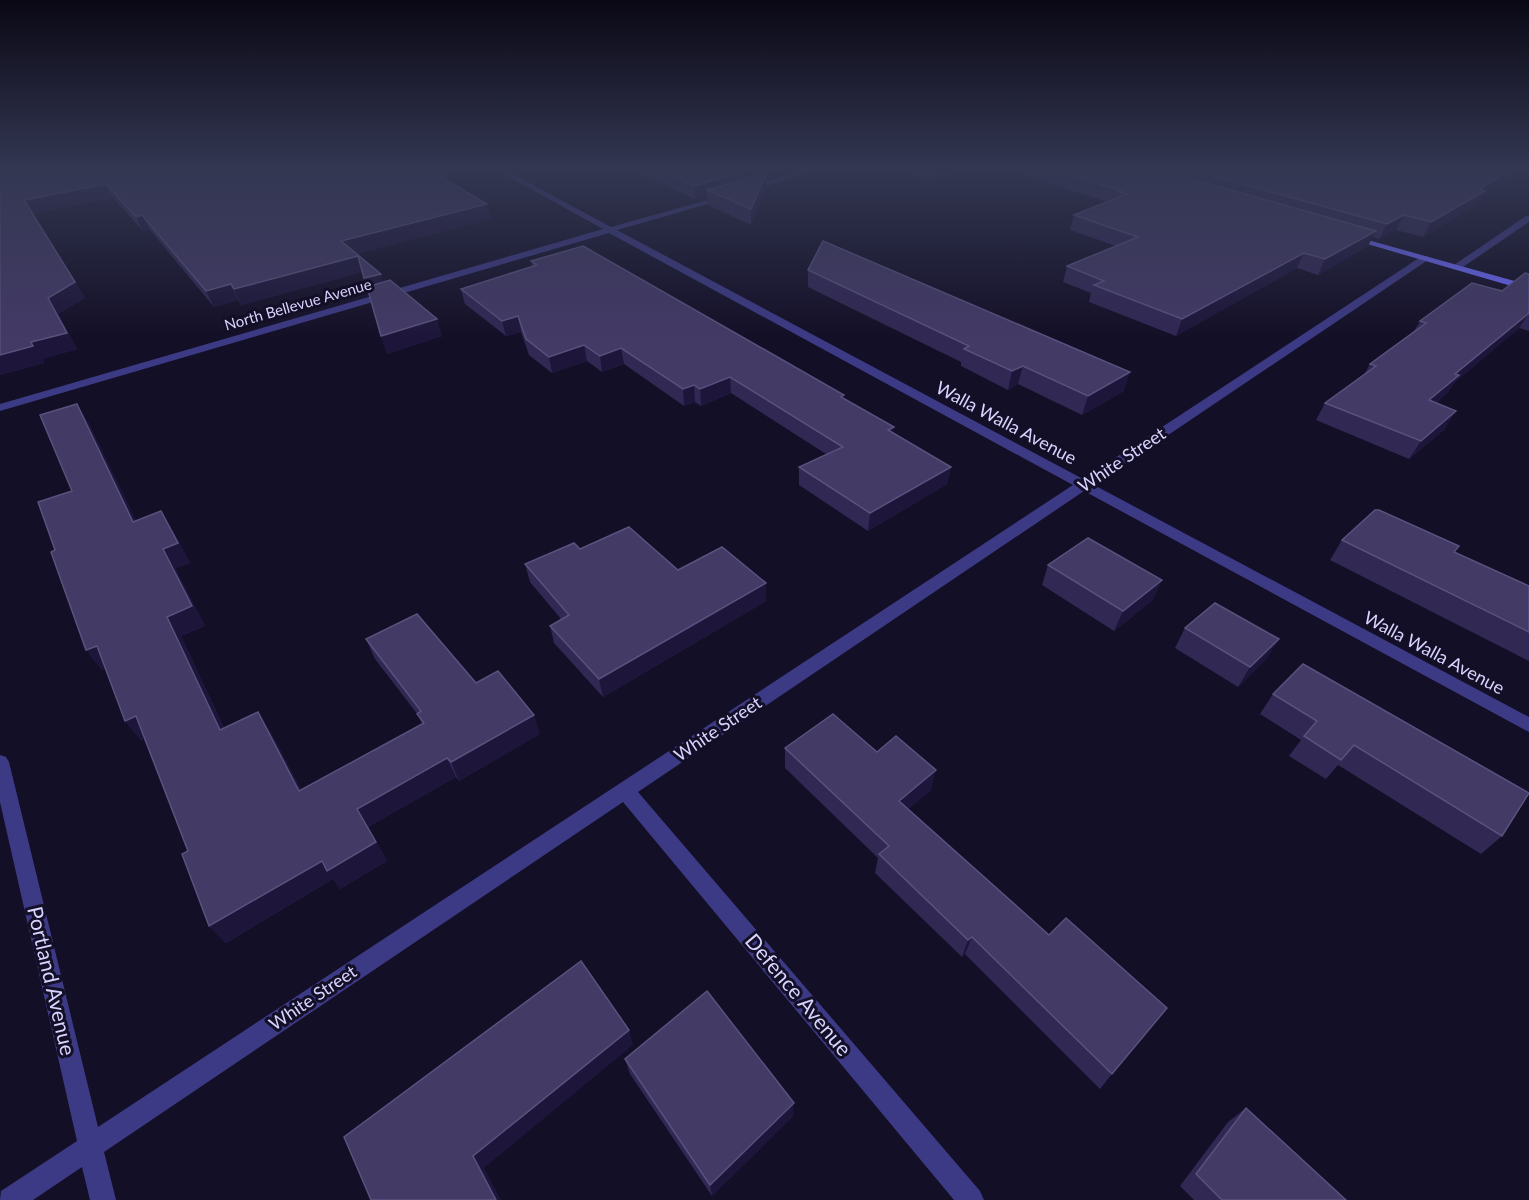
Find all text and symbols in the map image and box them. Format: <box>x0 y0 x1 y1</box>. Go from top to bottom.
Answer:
street label: North Bellevue Avenue <box>222 274 373 334</box>
street label: Walla Walla Avenue <box>932 376 1080 468</box>
street label: White Street <box>1073 422 1170 496</box>
street label: Walla Walla Avenue <box>1360 606 1508 698</box>
street label: White Street <box>669 691 766 765</box>
street label: Portland Avenue <box>23 904 82 1058</box>
street label: Defence Avenue <box>741 928 857 1060</box>
street label: White Street <box>264 960 361 1034</box>

